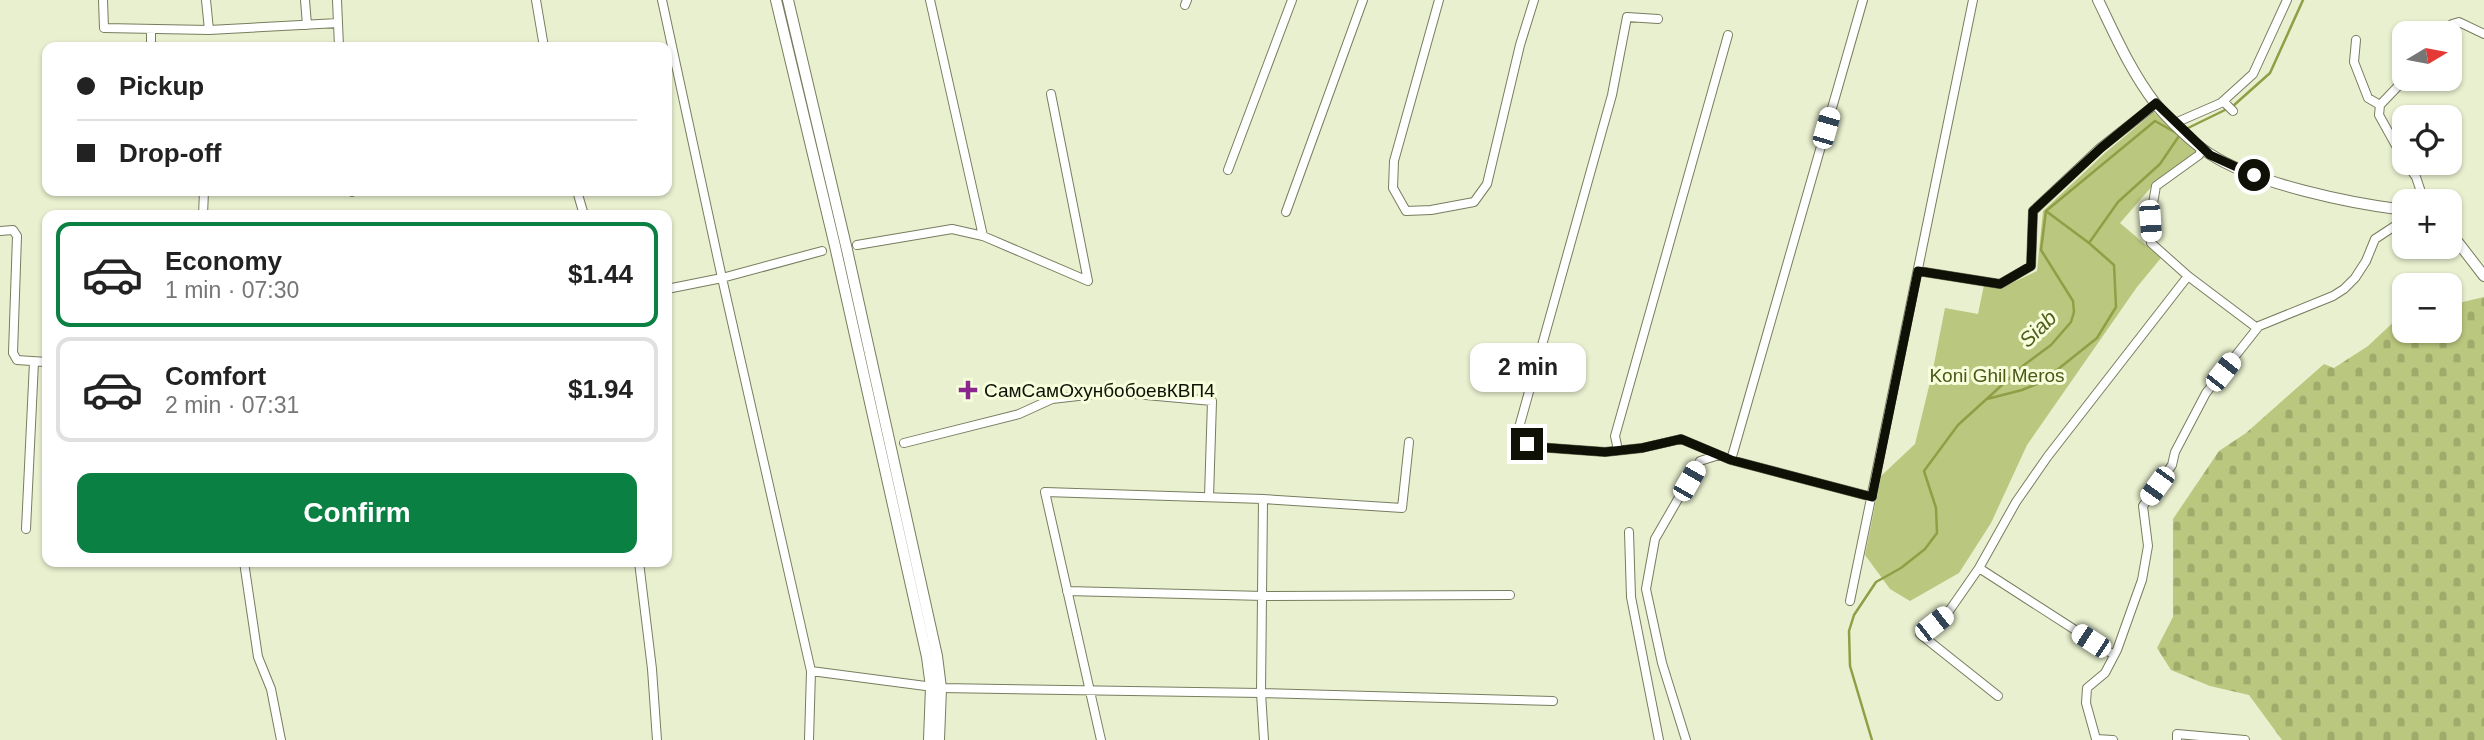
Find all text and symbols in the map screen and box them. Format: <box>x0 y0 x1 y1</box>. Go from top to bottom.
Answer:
north arrow <box>2392 21 2462 91</box>
map controls <box>2392 21 2462 343</box>
text: Pickup <box>119 71 204 101</box>
car <box>1811 105 1842 151</box>
button: locate <box>2392 105 2462 175</box>
text: Drop-off <box>119 138 222 168</box>
route start <box>2238 159 2270 191</box>
button: + <box>2392 189 2462 259</box>
car <box>2139 199 2162 243</box>
icon: car <box>81 243 144 306</box>
text: Economy <box>165 246 282 276</box>
text: $1.44 <box>568 259 633 289</box>
button: − <box>2392 273 2462 343</box>
text: 1 min · 07:30 <box>165 277 299 303</box>
water label: Siab <box>2015 306 2061 352</box>
callout: 2 min <box>1469 342 1585 392</box>
car <box>2202 349 2245 395</box>
text: 2 min <box>1498 354 1558 380</box>
icon: car <box>81 358 144 421</box>
text: Comfort <box>165 361 266 391</box>
park label: Koni Ghil Meros <box>1929 365 2065 386</box>
text: $1.94 <box>568 374 633 404</box>
marker: СамСамОхунбобоевКВП4 <box>958 380 978 400</box>
place label: СамСамОхунбобоевКВП4 <box>984 380 1215 401</box>
text: 2 min · 07:31 <box>165 392 299 418</box>
route end <box>1511 428 1543 460</box>
car <box>1670 458 1709 504</box>
car <box>2137 463 2178 509</box>
button: Confirm <box>77 473 637 553</box>
car <box>1911 603 1958 645</box>
car <box>2068 621 2115 661</box>

